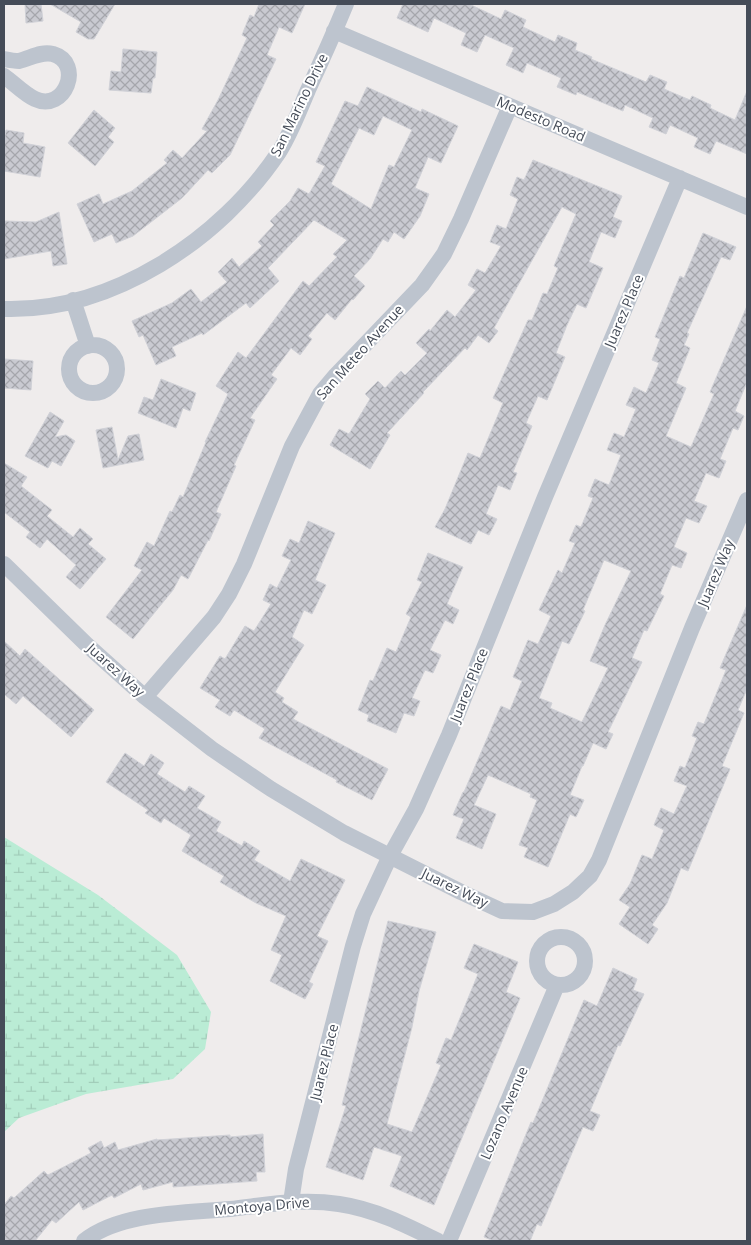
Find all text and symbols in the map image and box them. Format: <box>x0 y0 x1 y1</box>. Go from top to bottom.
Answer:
street label: San Marino Drive <box>265 50 332 159</box>
street label: Modesto Road <box>494 91 588 146</box>
street label: Juarez Place <box>599 271 648 352</box>
street label: San Meteo Avenue <box>312 300 408 403</box>
street label: Juarez Way <box>692 535 739 611</box>
street label: Juarez Way <box>82 637 150 701</box>
street label: Juarez Place <box>444 645 492 726</box>
street label: Juarez Way <box>417 862 492 912</box>
street label: Juarez Place <box>304 1022 342 1104</box>
street label: Lozano Avenue <box>475 1063 532 1162</box>
street label: Montoya Drive <box>213 1192 311 1219</box>

